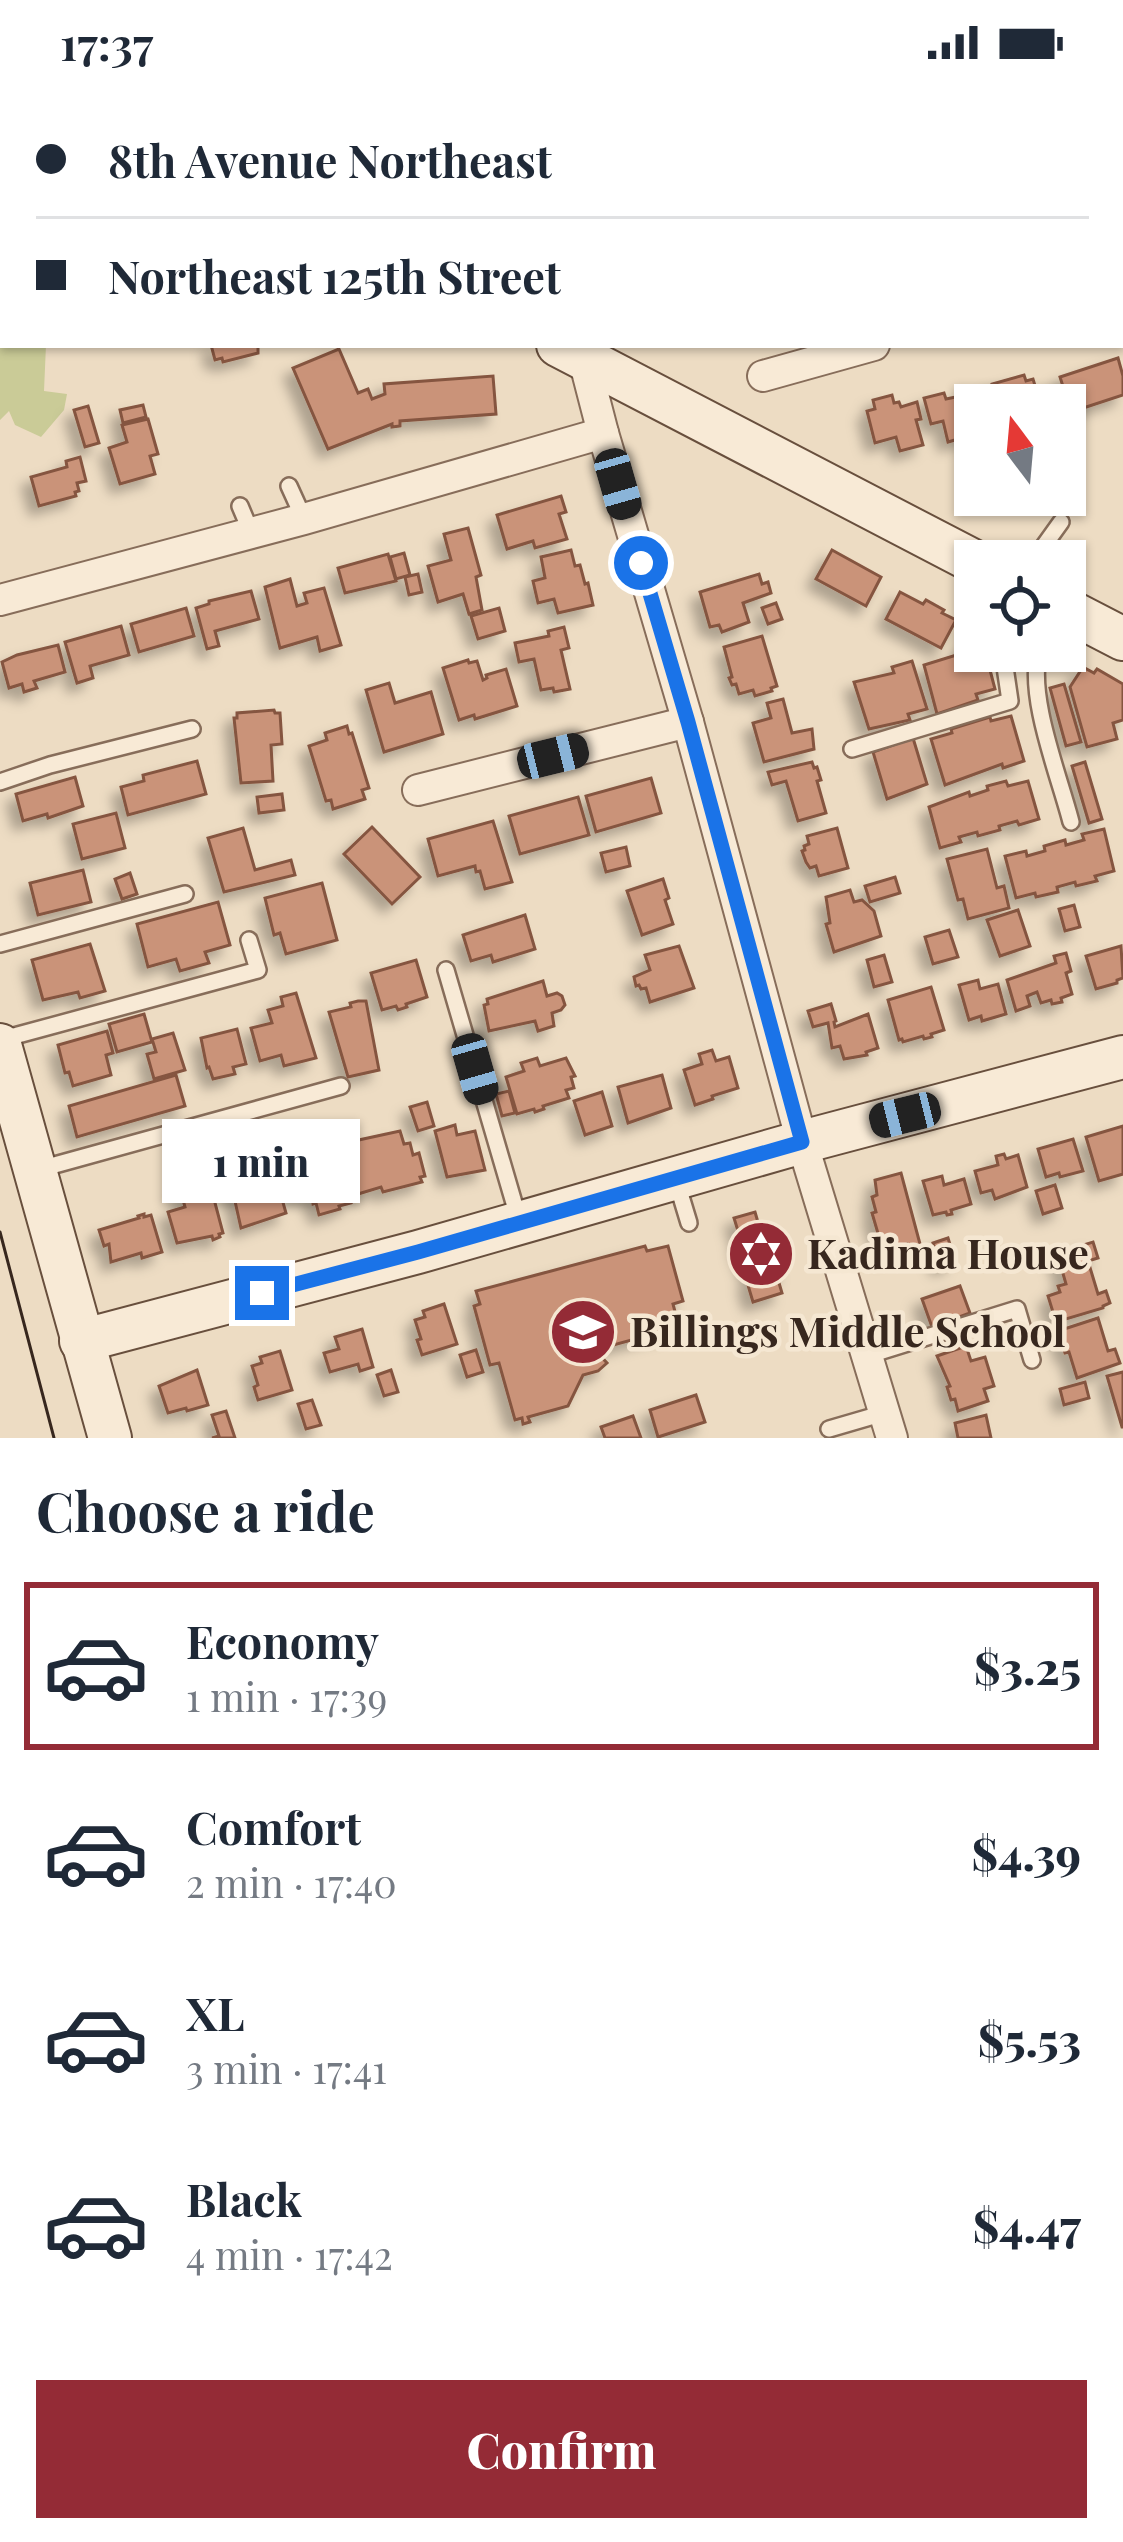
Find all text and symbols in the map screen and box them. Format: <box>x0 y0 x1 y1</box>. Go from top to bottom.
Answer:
text: 17:37 <box>60 12 153 72</box>
text: 8th Avenue Northeast <box>108 129 552 189</box>
text: Northeast 125th Street <box>108 245 561 305</box>
north arrow <box>954 384 1086 516</box>
map controls <box>954 384 1086 672</box>
car <box>591 444 645 524</box>
route start <box>614 536 668 590</box>
button: locate <box>954 540 1086 672</box>
car <box>514 730 592 782</box>
car <box>448 1029 502 1109</box>
car <box>866 1089 944 1141</box>
callout: 1 min <box>163 1119 361 1203</box>
text: 1 min <box>213 1135 309 1187</box>
synagogue icon: Kadima House <box>726 1219 796 1289</box>
place label: Kadima House <box>807 1224 1089 1280</box>
route end <box>235 1266 289 1320</box>
school or university icon: Billings Middle School <box>548 1297 618 1367</box>
place label: Billings Middle School <box>630 1302 1066 1358</box>
text: Choose a ride <box>36 1474 375 1546</box>
text: Economy <box>186 1610 379 1670</box>
icon: car <box>42 1612 150 1720</box>
text: $3.25 <box>974 1636 1081 1696</box>
text: 1 min · 17:39 <box>186 1670 387 1722</box>
text: Comfort <box>186 1796 361 1856</box>
icon: car <box>42 1798 150 1906</box>
text: $4.39 <box>972 1822 1081 1882</box>
text: 2 min · 17:40 <box>186 1856 397 1908</box>
text: XL <box>186 1982 245 2042</box>
icon: car <box>42 1984 150 2092</box>
text: $5.53 <box>978 2008 1081 2068</box>
text: 3 min · 17:41 <box>186 2042 387 2094</box>
text: Black <box>186 2168 302 2228</box>
icon: car <box>42 2170 150 2278</box>
text: $4.47 <box>973 2194 1081 2254</box>
text: 4 min · 17:42 <box>186 2228 393 2280</box>
button: Confirm <box>36 2380 1087 2518</box>

